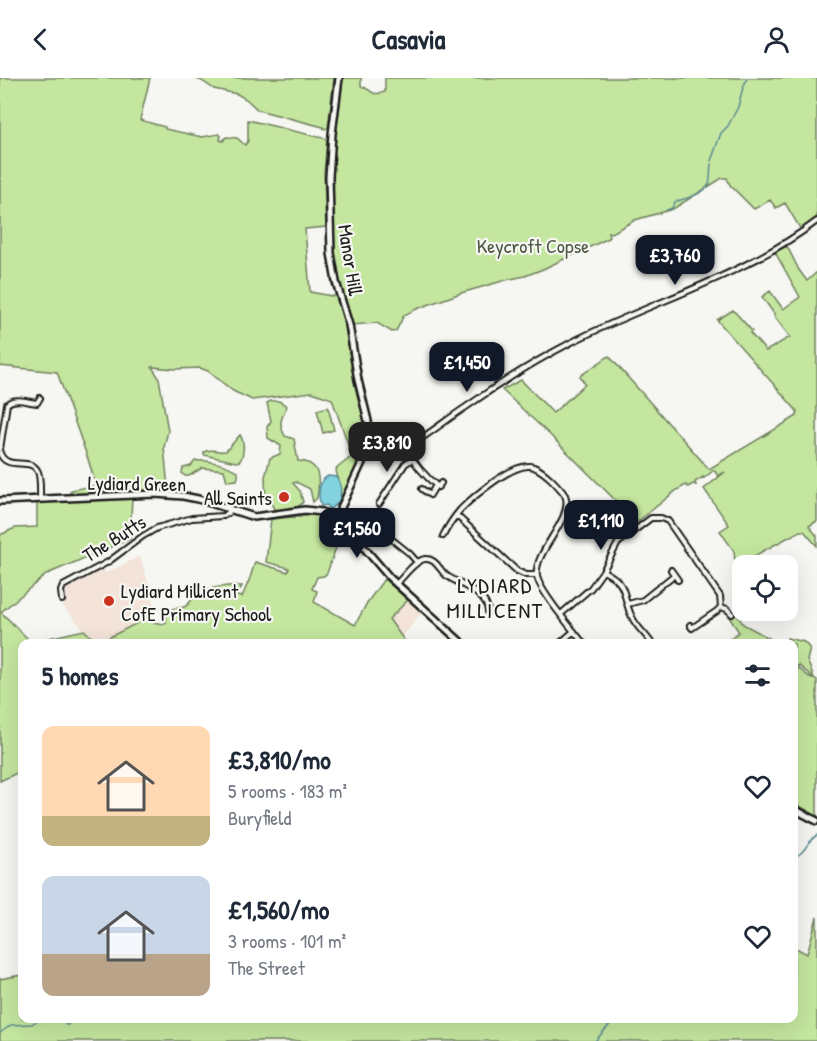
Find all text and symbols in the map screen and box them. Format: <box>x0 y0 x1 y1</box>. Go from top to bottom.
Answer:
text: Casavia <box>372 21 445 57</box>
icon: back <box>24 23 57 56</box>
icon: person <box>760 23 793 56</box>
street label: Manor Hill <box>332 223 370 298</box>
park label: Keycroft Copse <box>477 232 589 259</box>
pin: £3,760 <box>626 235 724 286</box>
text: £3,760 <box>650 241 700 268</box>
pin: £1,450 <box>418 342 516 393</box>
text: £1,450 <box>443 348 491 375</box>
pin: £3,810 <box>338 422 436 473</box>
text: £3,810 <box>363 428 411 455</box>
street label: Lydiard Green <box>88 469 186 497</box>
place label: All Saints <box>204 484 272 511</box>
marker: All Saints <box>277 490 291 504</box>
pin: £1,110 <box>552 500 650 551</box>
text: £1,110 <box>578 506 624 533</box>
street label: The Butts <box>77 508 151 568</box>
pin: £1,560 <box>308 508 406 559</box>
text: £1,560 <box>333 514 381 541</box>
map controls <box>732 555 798 621</box>
button: locate <box>732 555 798 621</box>
district label: LYDIARD MILLICENT <box>446 570 544 625</box>
place label: Lydiard Millicent CofE Primary School <box>121 577 272 627</box>
marker: Lydiard Millicent CofE Primary School <box>102 594 116 608</box>
text: 5 homes <box>42 658 118 693</box>
icon: filters <box>741 659 774 692</box>
text: £3,810/mo <box>228 742 331 777</box>
icon: home <box>90 750 162 822</box>
icon: heart <box>741 770 774 803</box>
text: 5 rooms · 183 m² <box>228 777 347 804</box>
text: Buryfield <box>228 804 291 831</box>
text: £1,560/mo <box>228 892 329 927</box>
icon: home <box>90 900 162 972</box>
icon: heart <box>741 920 774 953</box>
text: 3 rooms · 101 m² <box>228 927 346 954</box>
text: The Street <box>228 954 305 981</box>

